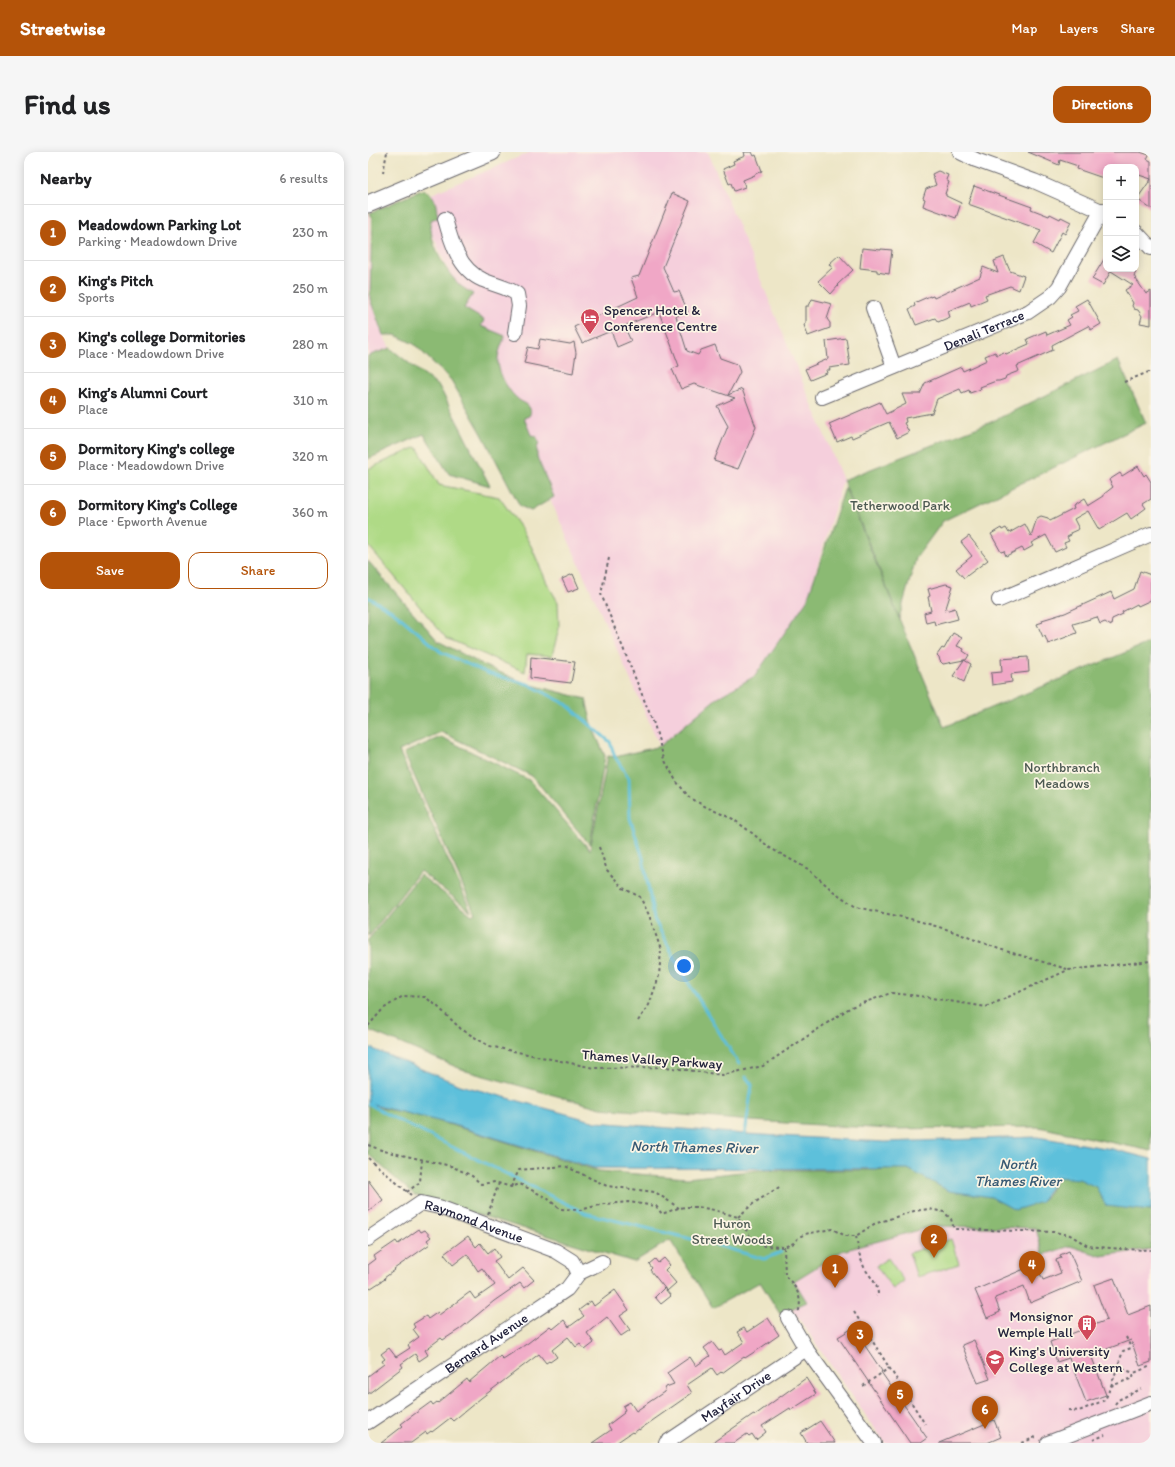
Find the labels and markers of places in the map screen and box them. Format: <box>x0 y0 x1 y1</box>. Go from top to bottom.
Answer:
place label: Spencer Hotel & Conference Centre <box>604 302 718 335</box>
hotel icon: Spencer Hotel & Conference Centre <box>579 307 601 335</box>
pin: 2 <box>921 1225 947 1258</box>
pin: 4 <box>1019 1251 1045 1284</box>
pin: 1 <box>822 1255 848 1288</box>
place label: Monsignor Wemple Hall <box>998 1308 1074 1341</box>
building icon: Monsignor Wemple Hall <box>1076 1313 1098 1341</box>
pin: 3 <box>847 1321 873 1354</box>
place label: King's University College at Western <box>1009 1343 1123 1376</box>
school or university icon: King's University College at Western <box>984 1348 1006 1376</box>
pin: 5 <box>887 1381 913 1414</box>
pin: 6 <box>972 1396 998 1429</box>

